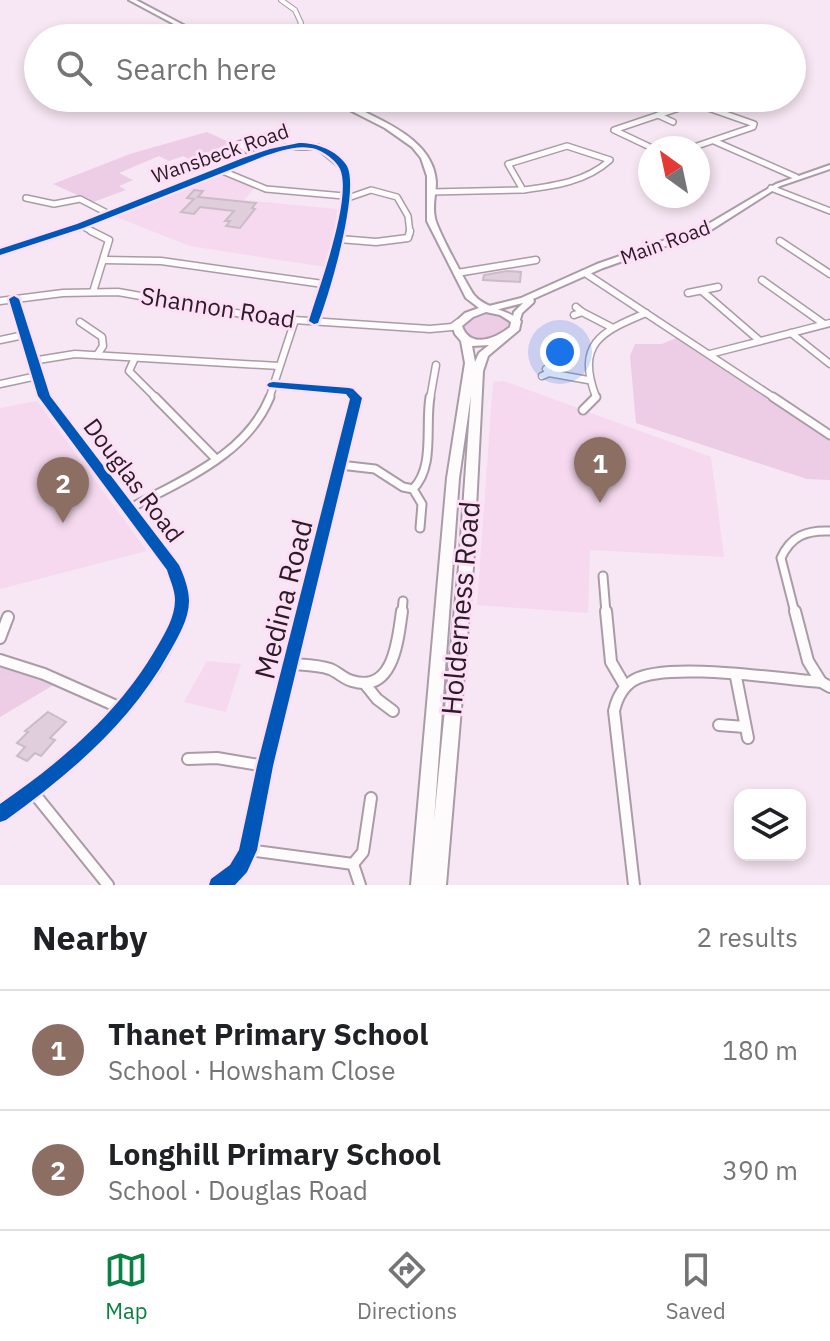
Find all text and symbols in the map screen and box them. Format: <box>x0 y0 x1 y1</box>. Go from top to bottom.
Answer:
search box <box>24 24 806 112</box>
icon: search <box>52 46 96 90</box>
text: Search here <box>116 49 277 88</box>
street label: Wansbeck Road <box>148 117 292 189</box>
north arrow <box>638 136 710 208</box>
street label: Main Road <box>616 213 714 271</box>
street label: Shannon Road <box>139 279 297 335</box>
your location <box>540 332 580 372</box>
street label: Douglas Road <box>77 411 191 549</box>
pin: 1 <box>574 437 626 503</box>
pin: 2 <box>37 457 89 523</box>
street label: Holderness Road <box>432 500 488 716</box>
street label: Medina Road <box>245 515 321 683</box>
map controls <box>734 789 806 861</box>
button: layers <box>734 789 806 861</box>
text: Nearby <box>32 915 147 959</box>
text: 2 results <box>696 920 798 954</box>
text: Thanet Primary School <box>108 1014 428 1053</box>
text: 1 <box>50 1033 66 1067</box>
text: 180 m <box>722 1033 798 1067</box>
text: School · Howsham Close <box>108 1053 395 1087</box>
text: Longhill Primary School <box>108 1134 441 1173</box>
text: 2 <box>50 1153 66 1187</box>
text: 390 m <box>722 1153 798 1187</box>
text: School · Douglas Road <box>108 1173 368 1207</box>
tab: Map <box>104 1248 148 1325</box>
tab: Directions <box>357 1248 457 1325</box>
tab: Saved <box>666 1248 726 1325</box>

